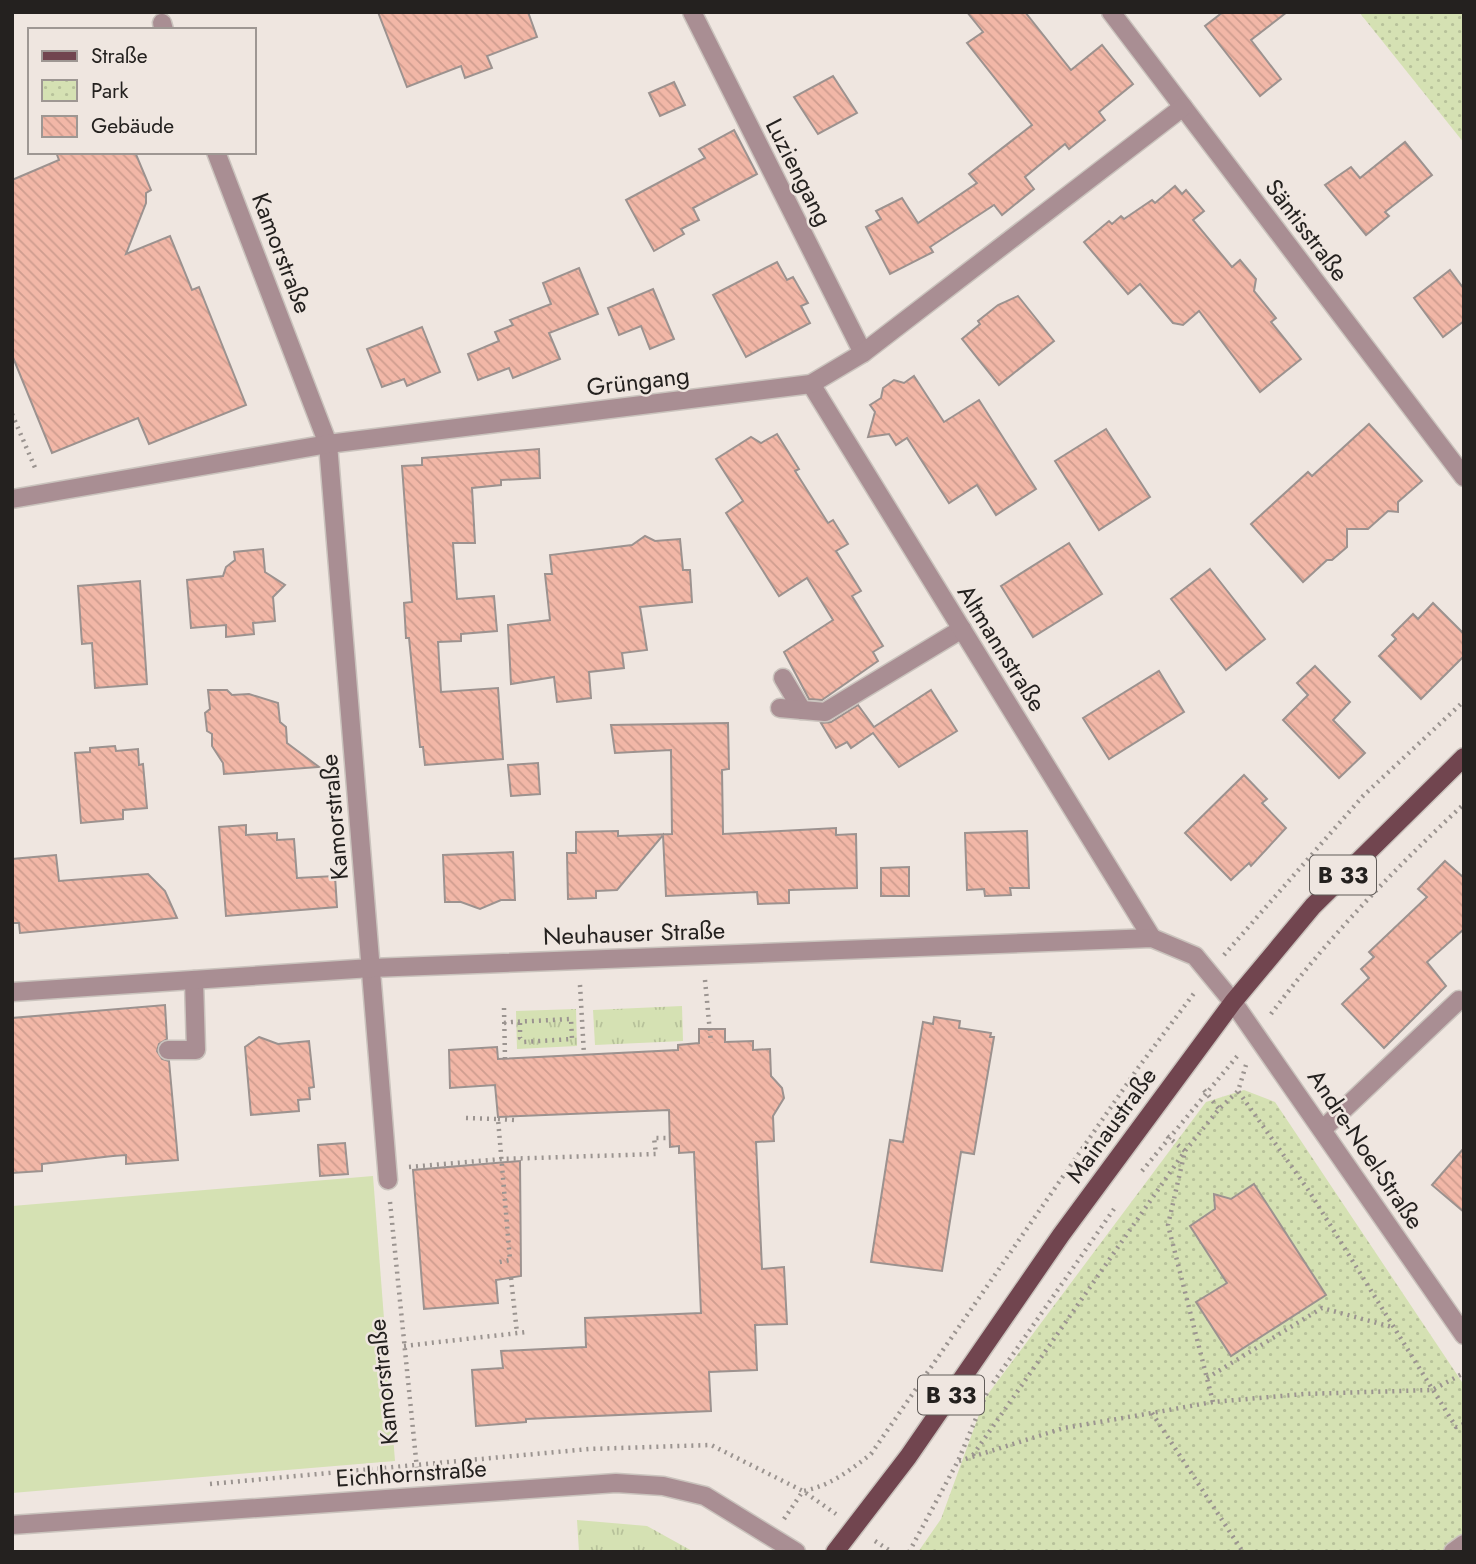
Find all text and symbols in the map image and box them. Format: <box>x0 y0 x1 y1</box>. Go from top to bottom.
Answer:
legend <box>28 28 256 154</box>
text: Straße <box>91 41 148 71</box>
text: Park <box>91 76 129 106</box>
text: Gebäude <box>91 111 174 141</box>
street label: Luziengang <box>757 112 841 232</box>
street label: Säntisstraße <box>1257 171 1357 289</box>
street label: Kamorstraße <box>243 188 321 318</box>
street label: Grüngang <box>584 357 692 405</box>
street label: Altmannstraße <box>949 578 1055 718</box>
street label: Kamorstraße <box>311 753 357 881</box>
road number: B 33 <box>1310 856 1376 894</box>
street label: Neuhauser Straße <box>542 912 726 954</box>
street label: Mainaustraße <box>1057 1060 1165 1190</box>
street label: Andre-Noel-Straße <box>1299 1062 1433 1236</box>
street label: Kamorstraße <box>359 1317 407 1447</box>
road number: B 33 <box>918 1376 984 1414</box>
street label: Eichhornstraße <box>334 1450 488 1496</box>

